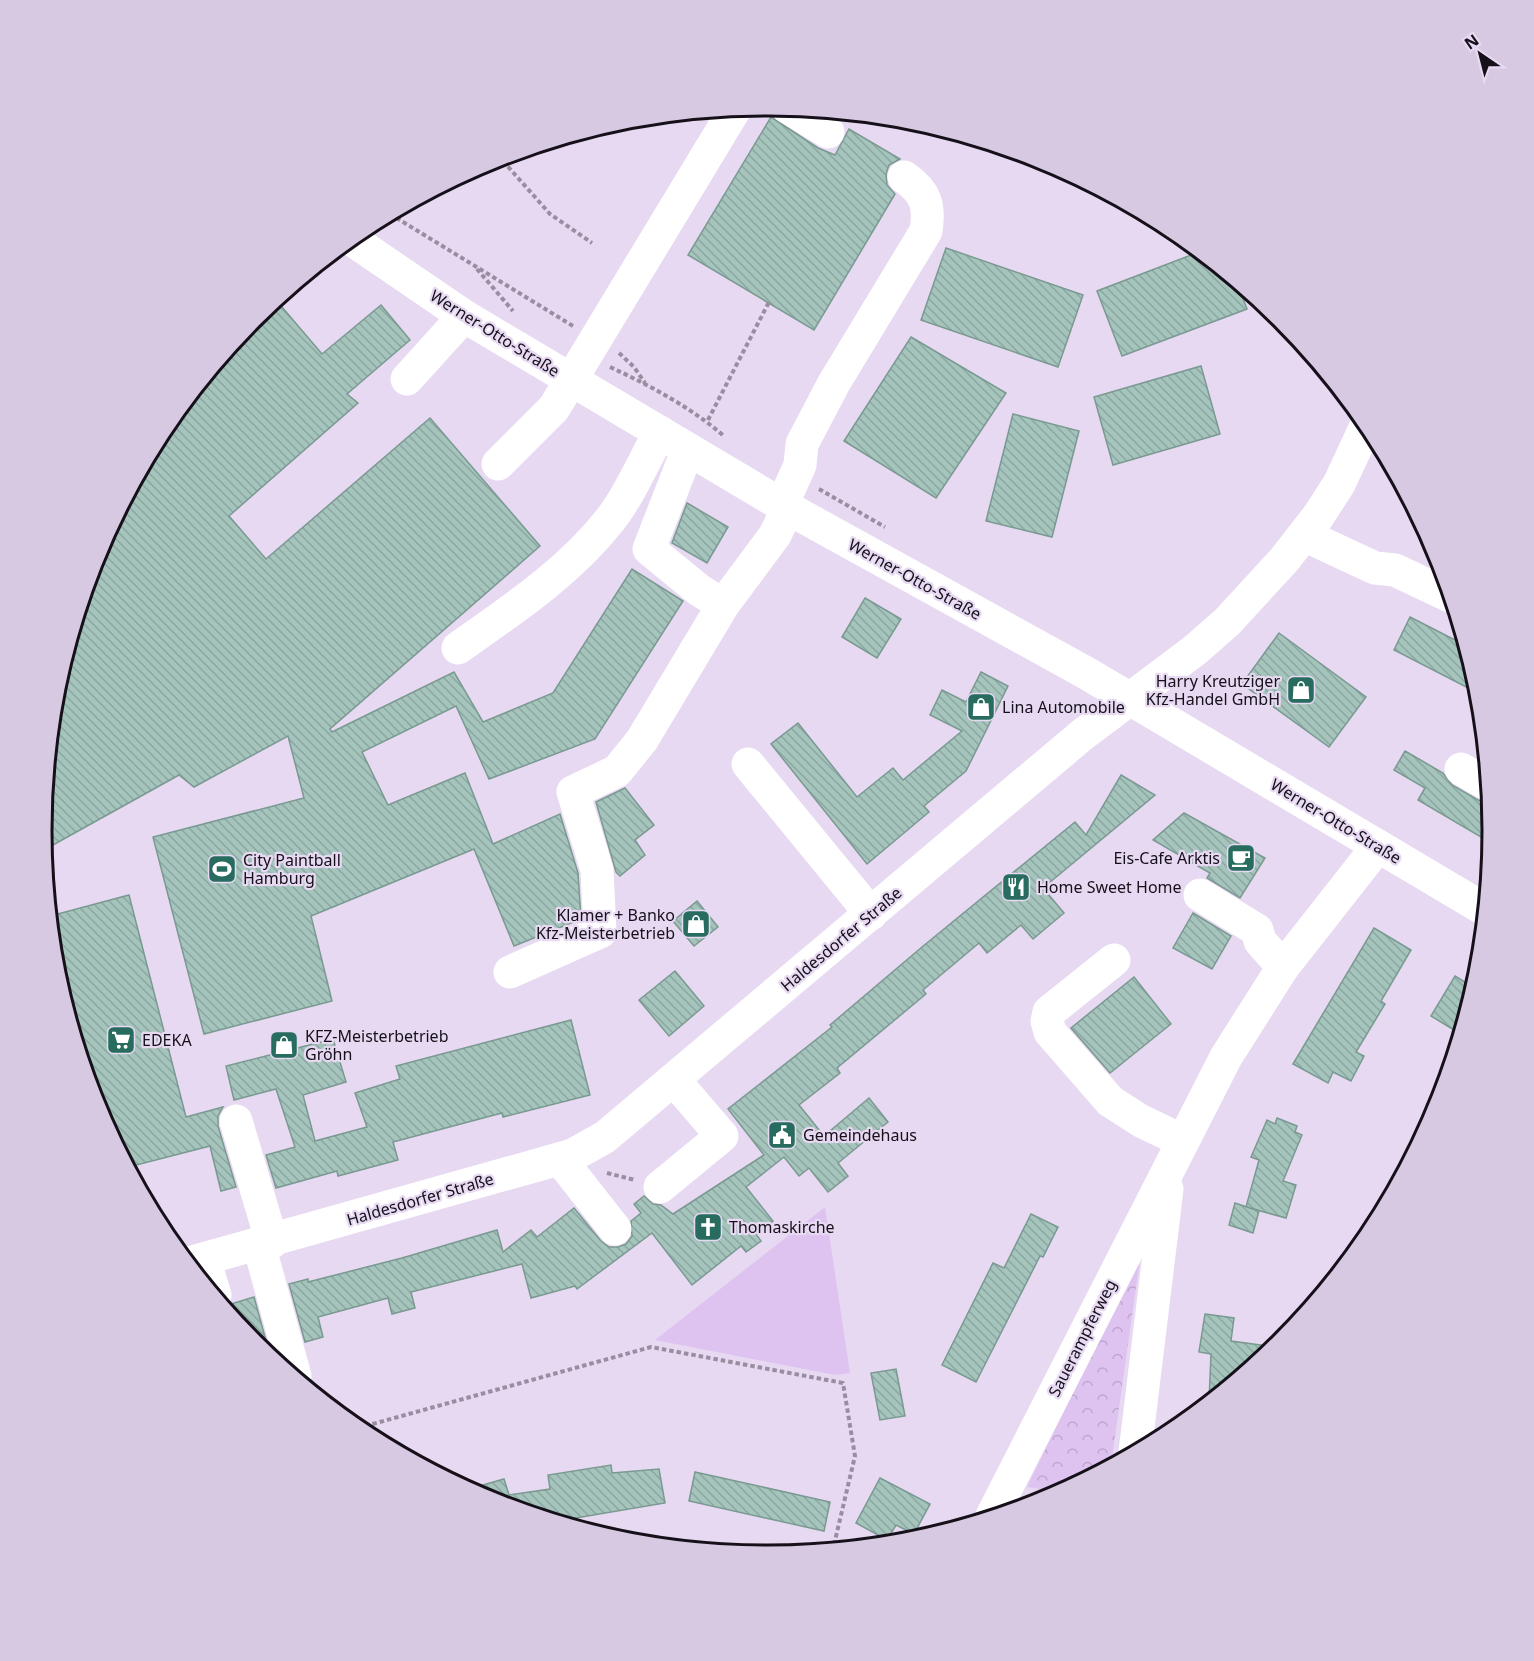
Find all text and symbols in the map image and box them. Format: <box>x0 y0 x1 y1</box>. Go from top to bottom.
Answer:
north arrow <box>1450 24 1510 84</box>
text: N <box>1460 29 1483 54</box>
street label: Werner-Otto-Straße <box>426 284 564 382</box>
street label: Werner-Otto-Straße <box>845 533 985 625</box>
place label: Harry Kreutziger Kfz-Handel GmbH <box>1146 670 1280 710</box>
shop icon: Harry Kreutziger Kfz-Handel GmbH <box>1285 674 1317 706</box>
shop icon: Lina Automobile <box>965 691 997 723</box>
place label: Lina Automobile <box>1002 696 1125 718</box>
street label: Werner-Otto-Straße <box>1267 773 1405 869</box>
cafe icon: Eis-Cafe Arktis <box>1225 842 1257 874</box>
place label: Eis-Cafe Arktis <box>1113 847 1220 869</box>
place label: City Paintball Hamburg <box>243 849 341 889</box>
sports icon: City Paintball Hamburg <box>206 853 238 885</box>
restaurant icon: Home Sweet Home <box>1000 871 1032 903</box>
place label: Home Sweet Home <box>1037 876 1182 898</box>
street label: Haldesdorfer Straße <box>776 882 906 996</box>
place label: Klamer + Banko Kfz-Meisterbetrieb <box>536 904 675 944</box>
shop icon: Klamer + Banko Kfz-Meisterbetrieb <box>680 908 712 940</box>
supermarket icon: EDEKA <box>105 1024 137 1056</box>
place label: KFZ-Meisterbetrieb Gröhn <box>305 1025 449 1065</box>
place label: EDEKA <box>142 1029 192 1051</box>
shop icon: KFZ-Meisterbetrieb Gröhn <box>268 1029 300 1061</box>
public building icon: Gemeindehaus <box>766 1119 798 1151</box>
place label: Gemeindehaus <box>803 1124 917 1146</box>
street label: Haldesdorfer Straße <box>344 1167 496 1231</box>
church icon: Thomaskirche <box>692 1211 724 1243</box>
place label: Thomaskirche <box>729 1216 835 1238</box>
street label: Sauerampferweg <box>1043 1275 1121 1401</box>

